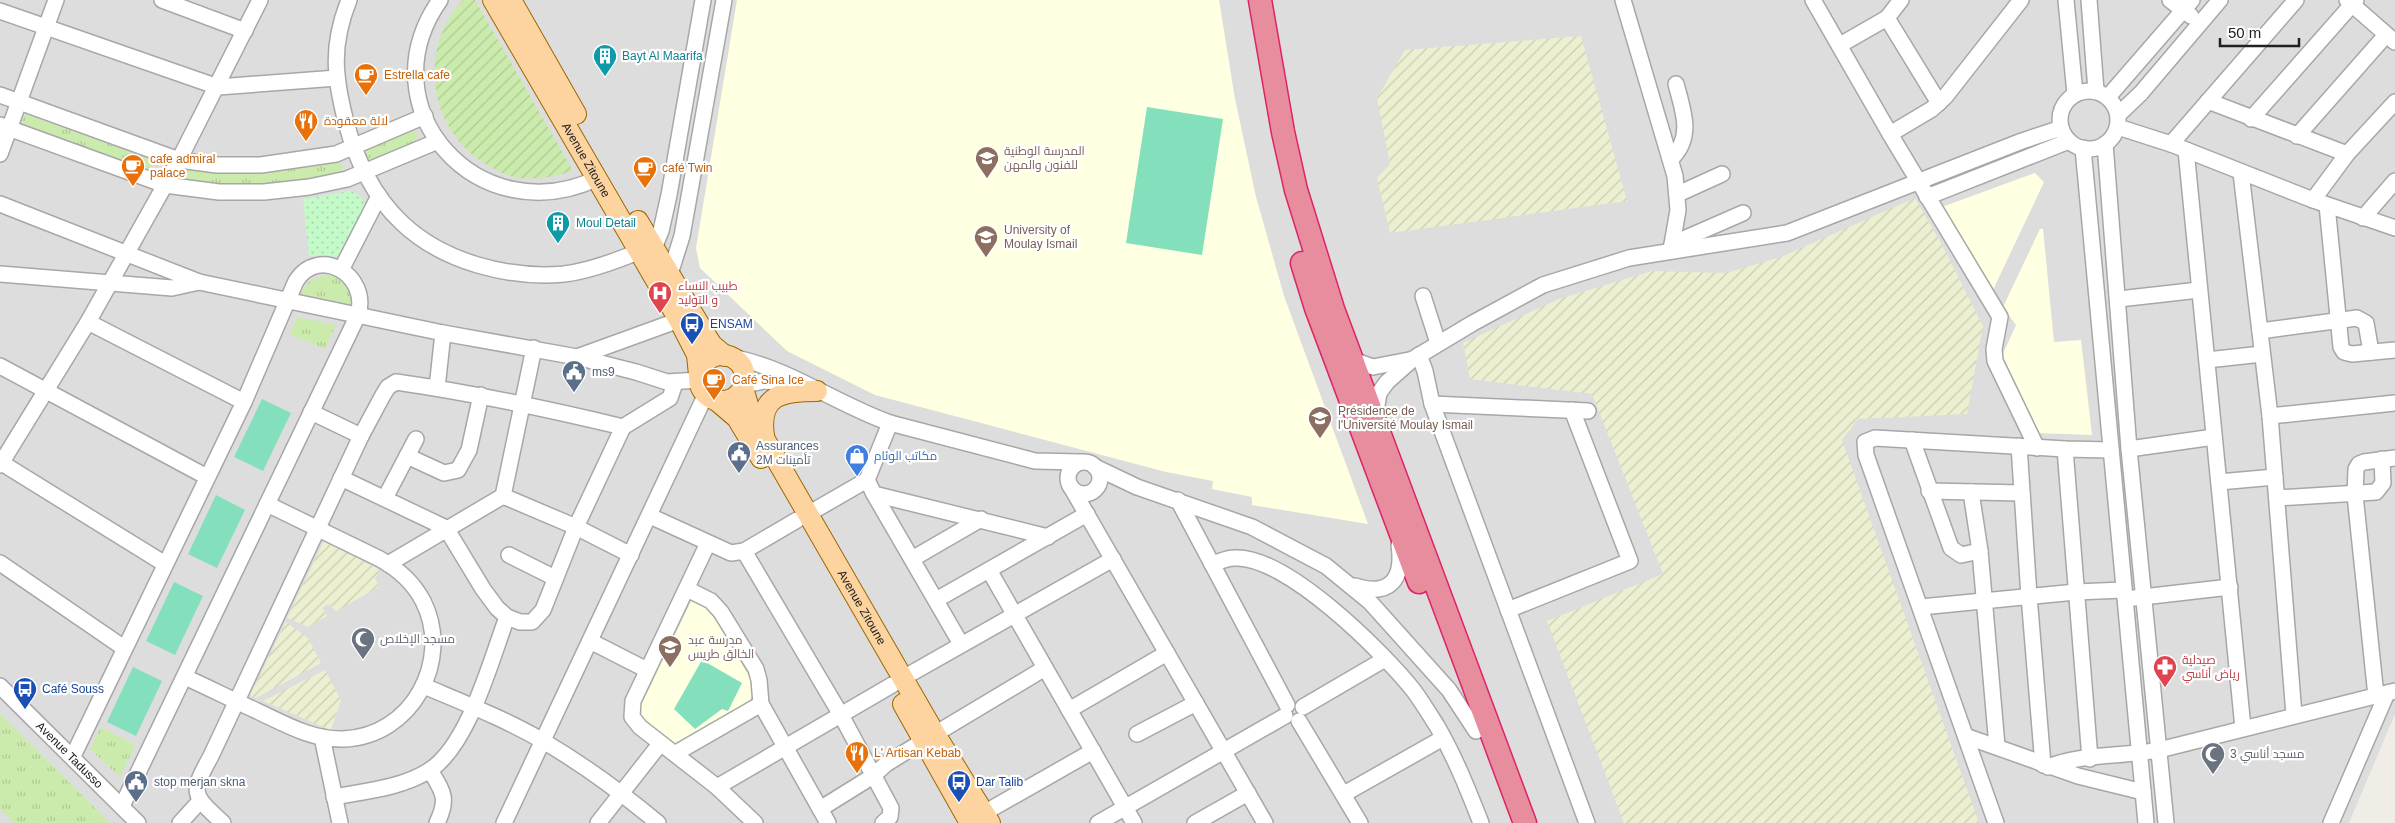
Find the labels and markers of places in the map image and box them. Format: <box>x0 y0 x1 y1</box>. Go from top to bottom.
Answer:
building icon: Bayt Al Maarifa <box>592 43 618 77</box>
place label: Bayt Al Maarifa <box>622 49 703 63</box>
cafe icon: Estrella cafe <box>353 62 379 96</box>
place label: Estrella cafe <box>384 68 450 82</box>
restaurant icon: لالة معقودة <box>293 108 319 142</box>
place label: لالة معقودة <box>324 114 388 128</box>
place label: المدرسة الوطنية للفنون والمهن <box>1004 144 1085 172</box>
school or university icon: المدرسة الوطنية للفنون والمهن <box>974 145 1000 179</box>
place label: cafe admiral palace <box>150 152 215 180</box>
cafe icon: cafe admiral palace <box>120 153 146 187</box>
cafe icon: café Twin <box>632 155 658 189</box>
place label: café Twin <box>662 161 712 175</box>
building icon: Moul Detail <box>545 210 571 244</box>
place label: Moul Detail <box>576 216 636 230</box>
place label: University of Moulay Ismail <box>1004 223 1077 251</box>
school or university icon: University of Moulay Ismail <box>973 224 999 258</box>
place label: طبيب النساء و التوليد <box>678 279 738 307</box>
hospital icon: طبيب النساء و التوليد <box>647 280 673 314</box>
bus stop icon: ENSAM <box>679 311 705 345</box>
place label: ENSAM <box>710 317 753 331</box>
public building icon: ms9 <box>561 359 587 393</box>
place label: ms9 <box>592 365 615 379</box>
cafe icon: Café Sina Ice <box>701 367 727 401</box>
place label: Café Sina Ice <box>732 373 804 387</box>
place label: Présidence de l'Université Moulay Ismail <box>1338 404 1473 432</box>
school or university icon: Présidence de l'Université Moulay Ismail <box>1307 405 1333 439</box>
place label: Assurances 2M تأمينات <box>756 439 819 467</box>
public building icon: Assurances 2M تأمينات <box>726 440 752 474</box>
shop icon: مكاتب الوئام <box>844 443 870 477</box>
place label: مكاتب الوئام <box>874 449 937 464</box>
mosque icon: مسجد الإخلاص <box>350 626 376 660</box>
place label: مسجد الإخلاص <box>380 632 455 646</box>
place label: مدرسة عبد الخالق طريس <box>688 633 754 661</box>
school or university icon: مدرسة عبد الخالق طريس <box>657 634 683 668</box>
place label: صيدلية رياض أناسي <box>2182 653 2240 684</box>
pharmacy icon: صيدلية رياض أناسي <box>2152 654 2178 688</box>
bus stop icon: Café Souss <box>12 676 38 710</box>
place label: Café Souss <box>42 682 104 696</box>
restaurant icon: L' Artisan Kebab <box>844 740 870 774</box>
mosque icon: مسجد أناسي 3 <box>2200 741 2226 775</box>
place label: L' Artisan Kebab <box>874 746 961 760</box>
place label: مسجد أناسي 3 <box>2230 746 2304 764</box>
public building icon: stop merjan skna <box>123 769 149 803</box>
bus stop icon: Dar Talib <box>946 769 972 803</box>
place label: stop merjan skna <box>154 775 246 789</box>
place label: Dar Talib <box>976 775 1023 789</box>

